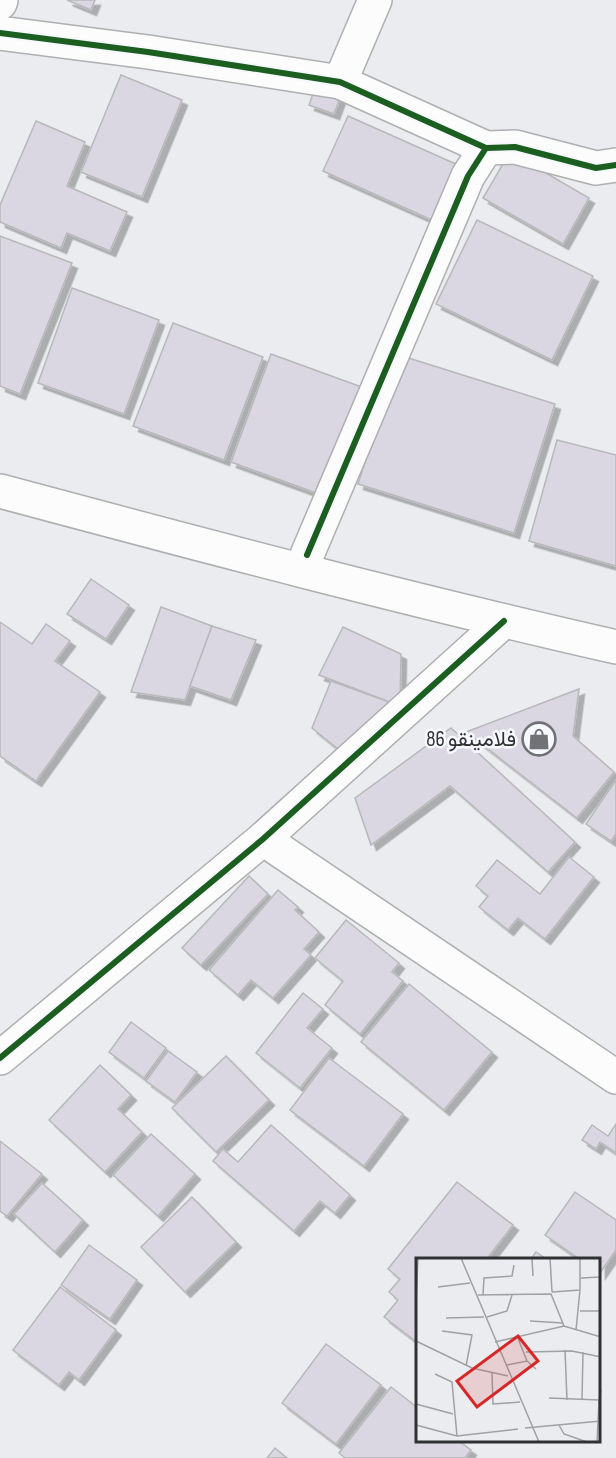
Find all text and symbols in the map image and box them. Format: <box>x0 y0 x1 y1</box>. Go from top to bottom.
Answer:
shop icon: فلامينقو 86 <box>521 721 557 757</box>
place label: فلامينقو 86 <box>426 727 516 752</box>
inset map <box>416 1258 601 1443</box>

